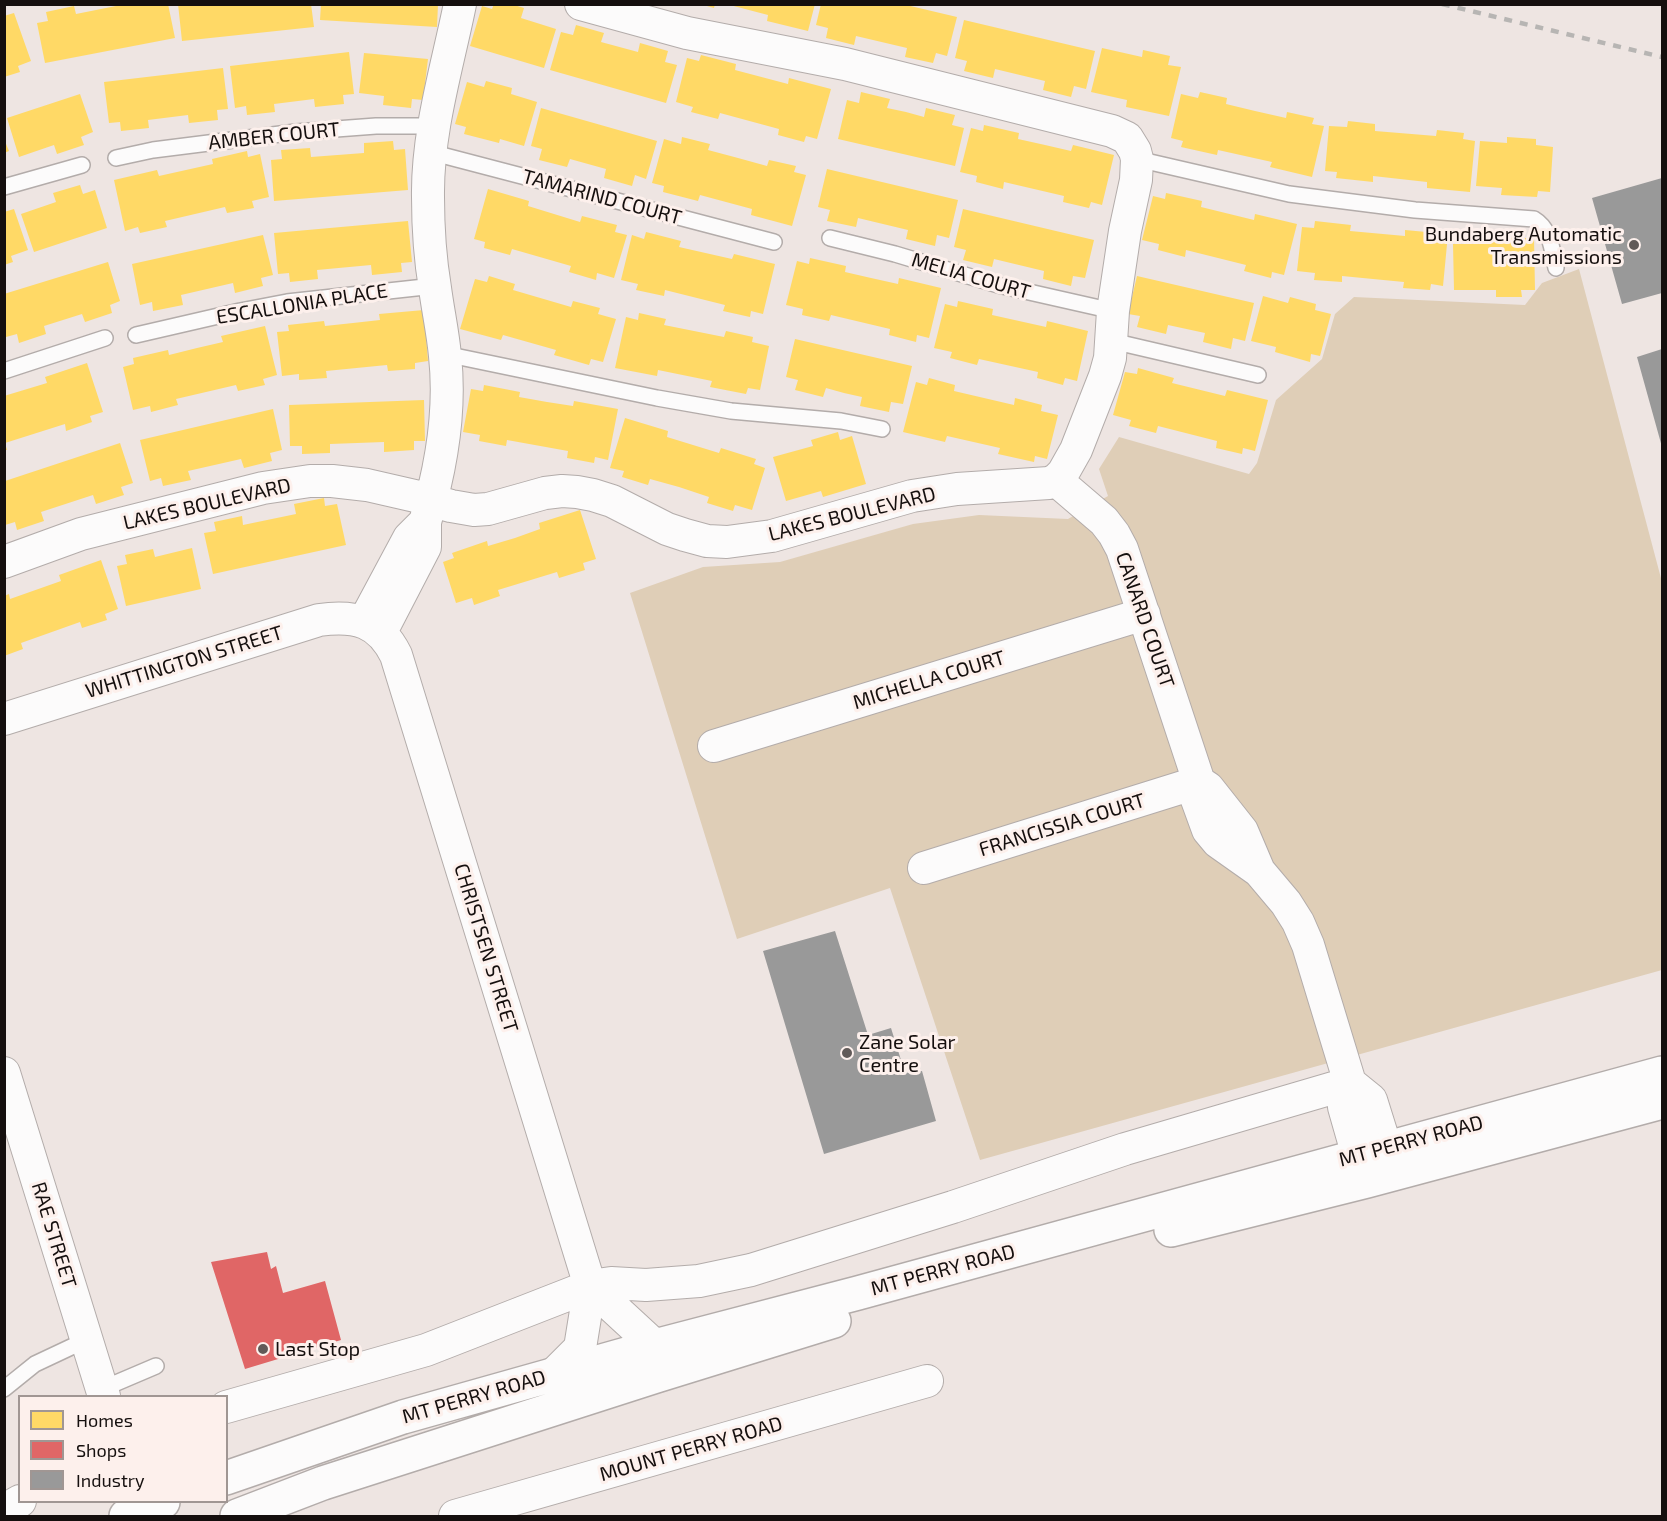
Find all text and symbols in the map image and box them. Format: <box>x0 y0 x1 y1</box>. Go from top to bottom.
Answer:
street label: AMBER COURT <box>207 117 341 155</box>
street label: TAMARIND COURT <box>520 164 684 230</box>
place label: Bundaberg Automatic Transmissions <box>1425 222 1622 269</box>
marker: Bundaberg Automatic Transmissions <box>1627 238 1641 252</box>
street label: MELIA COURT <box>909 248 1033 304</box>
street label: ESCALLONIA PLACE <box>215 279 389 329</box>
street label: LAKES BOULEVARD <box>121 473 293 535</box>
street label: LAKES BOULEVARD <box>766 482 938 546</box>
street label: CANARD COURT <box>1111 549 1179 691</box>
street label: WHITTINGTON STREET <box>82 621 286 703</box>
street label: MICHELLA COURT <box>850 645 1008 715</box>
street label: FRANCISSIA COURT <box>976 788 1148 862</box>
street label: CHRISTSEN STREET <box>449 861 523 1035</box>
place label: Zane Solar Centre <box>859 1030 956 1077</box>
marker: Zane Solar Centre <box>840 1046 854 1060</box>
street label: MT PERRY ROAD <box>1336 1110 1486 1172</box>
street label: RAE STREET <box>26 1179 82 1291</box>
street label: MT PERRY ROAD <box>868 1239 1018 1301</box>
place label: Last Stop <box>275 1337 360 1361</box>
marker: Last Stop <box>256 1342 270 1356</box>
street label: MT PERRY ROAD <box>399 1365 549 1429</box>
legend <box>18 1395 228 1503</box>
text: Homes <box>76 1409 133 1431</box>
street label: MOUNT PERRY ROAD <box>597 1411 785 1487</box>
text: Shops <box>76 1439 126 1461</box>
text: Industry <box>76 1469 145 1491</box>

